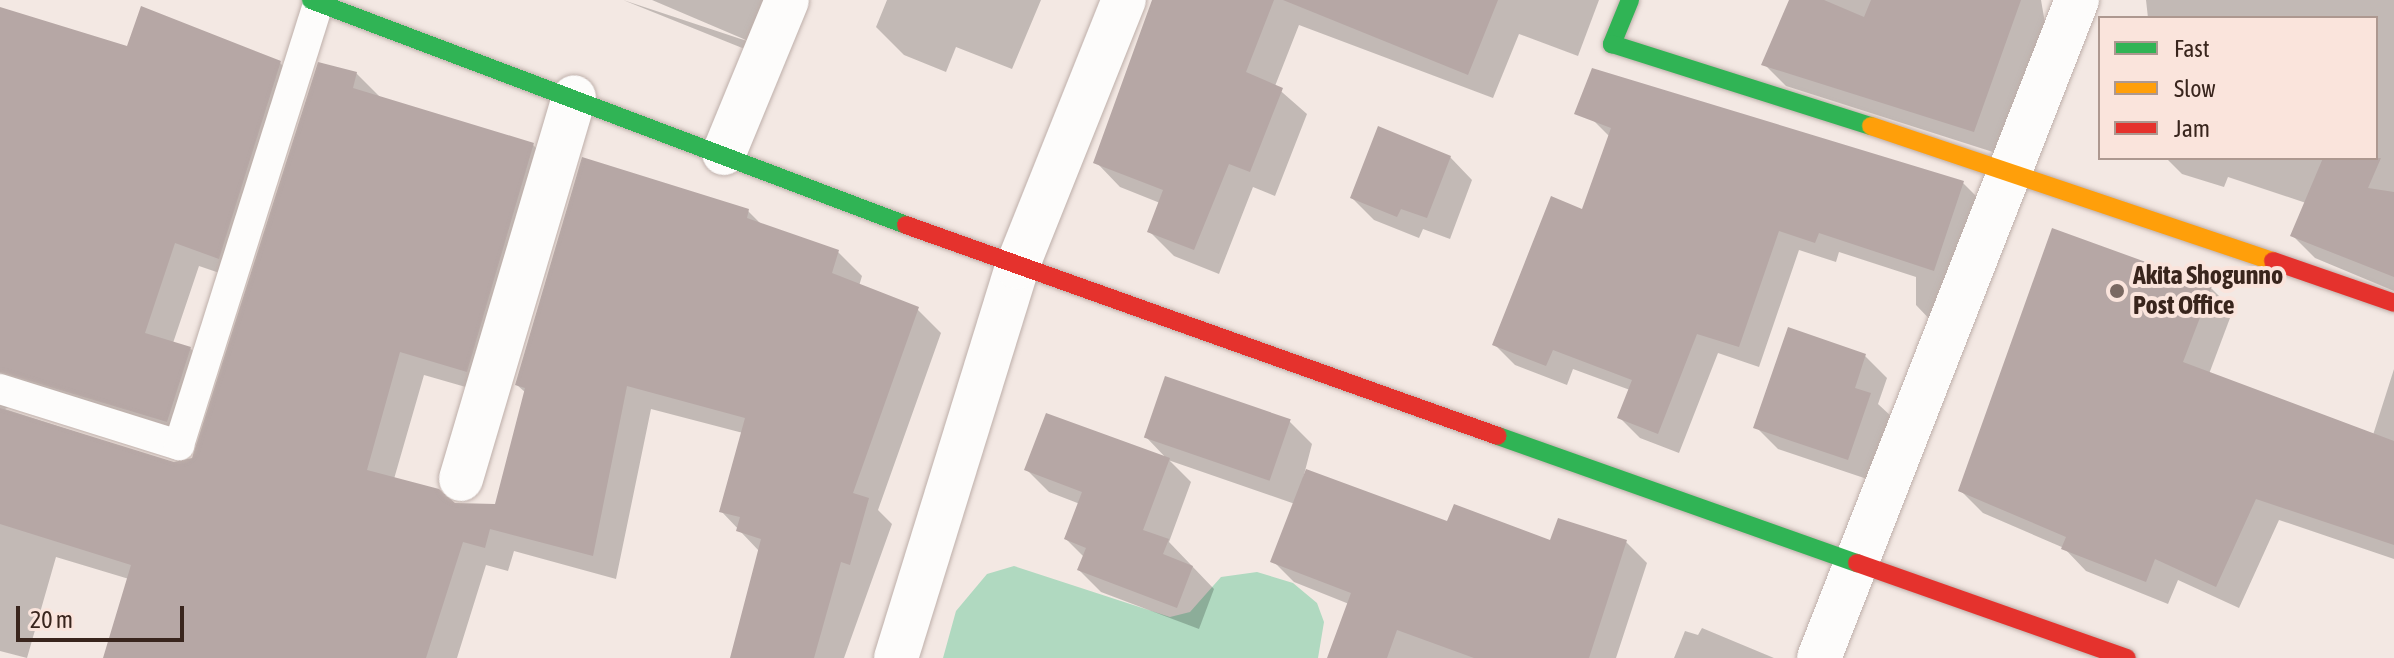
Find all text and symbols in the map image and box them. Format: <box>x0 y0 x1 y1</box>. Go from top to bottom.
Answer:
legend <box>2098 16 2378 160</box>
text: Fast <box>2174 35 2210 62</box>
text: Slow <box>2174 75 2216 102</box>
text: Jam <box>2174 115 2210 142</box>
place label: Akita Shogunno Post Office <box>2133 260 2283 322</box>
marker: Akita Shogunno Post Office <box>2108 282 2126 300</box>
scale bar <box>20 590 188 640</box>
text: 20 m <box>30 606 73 633</box>

